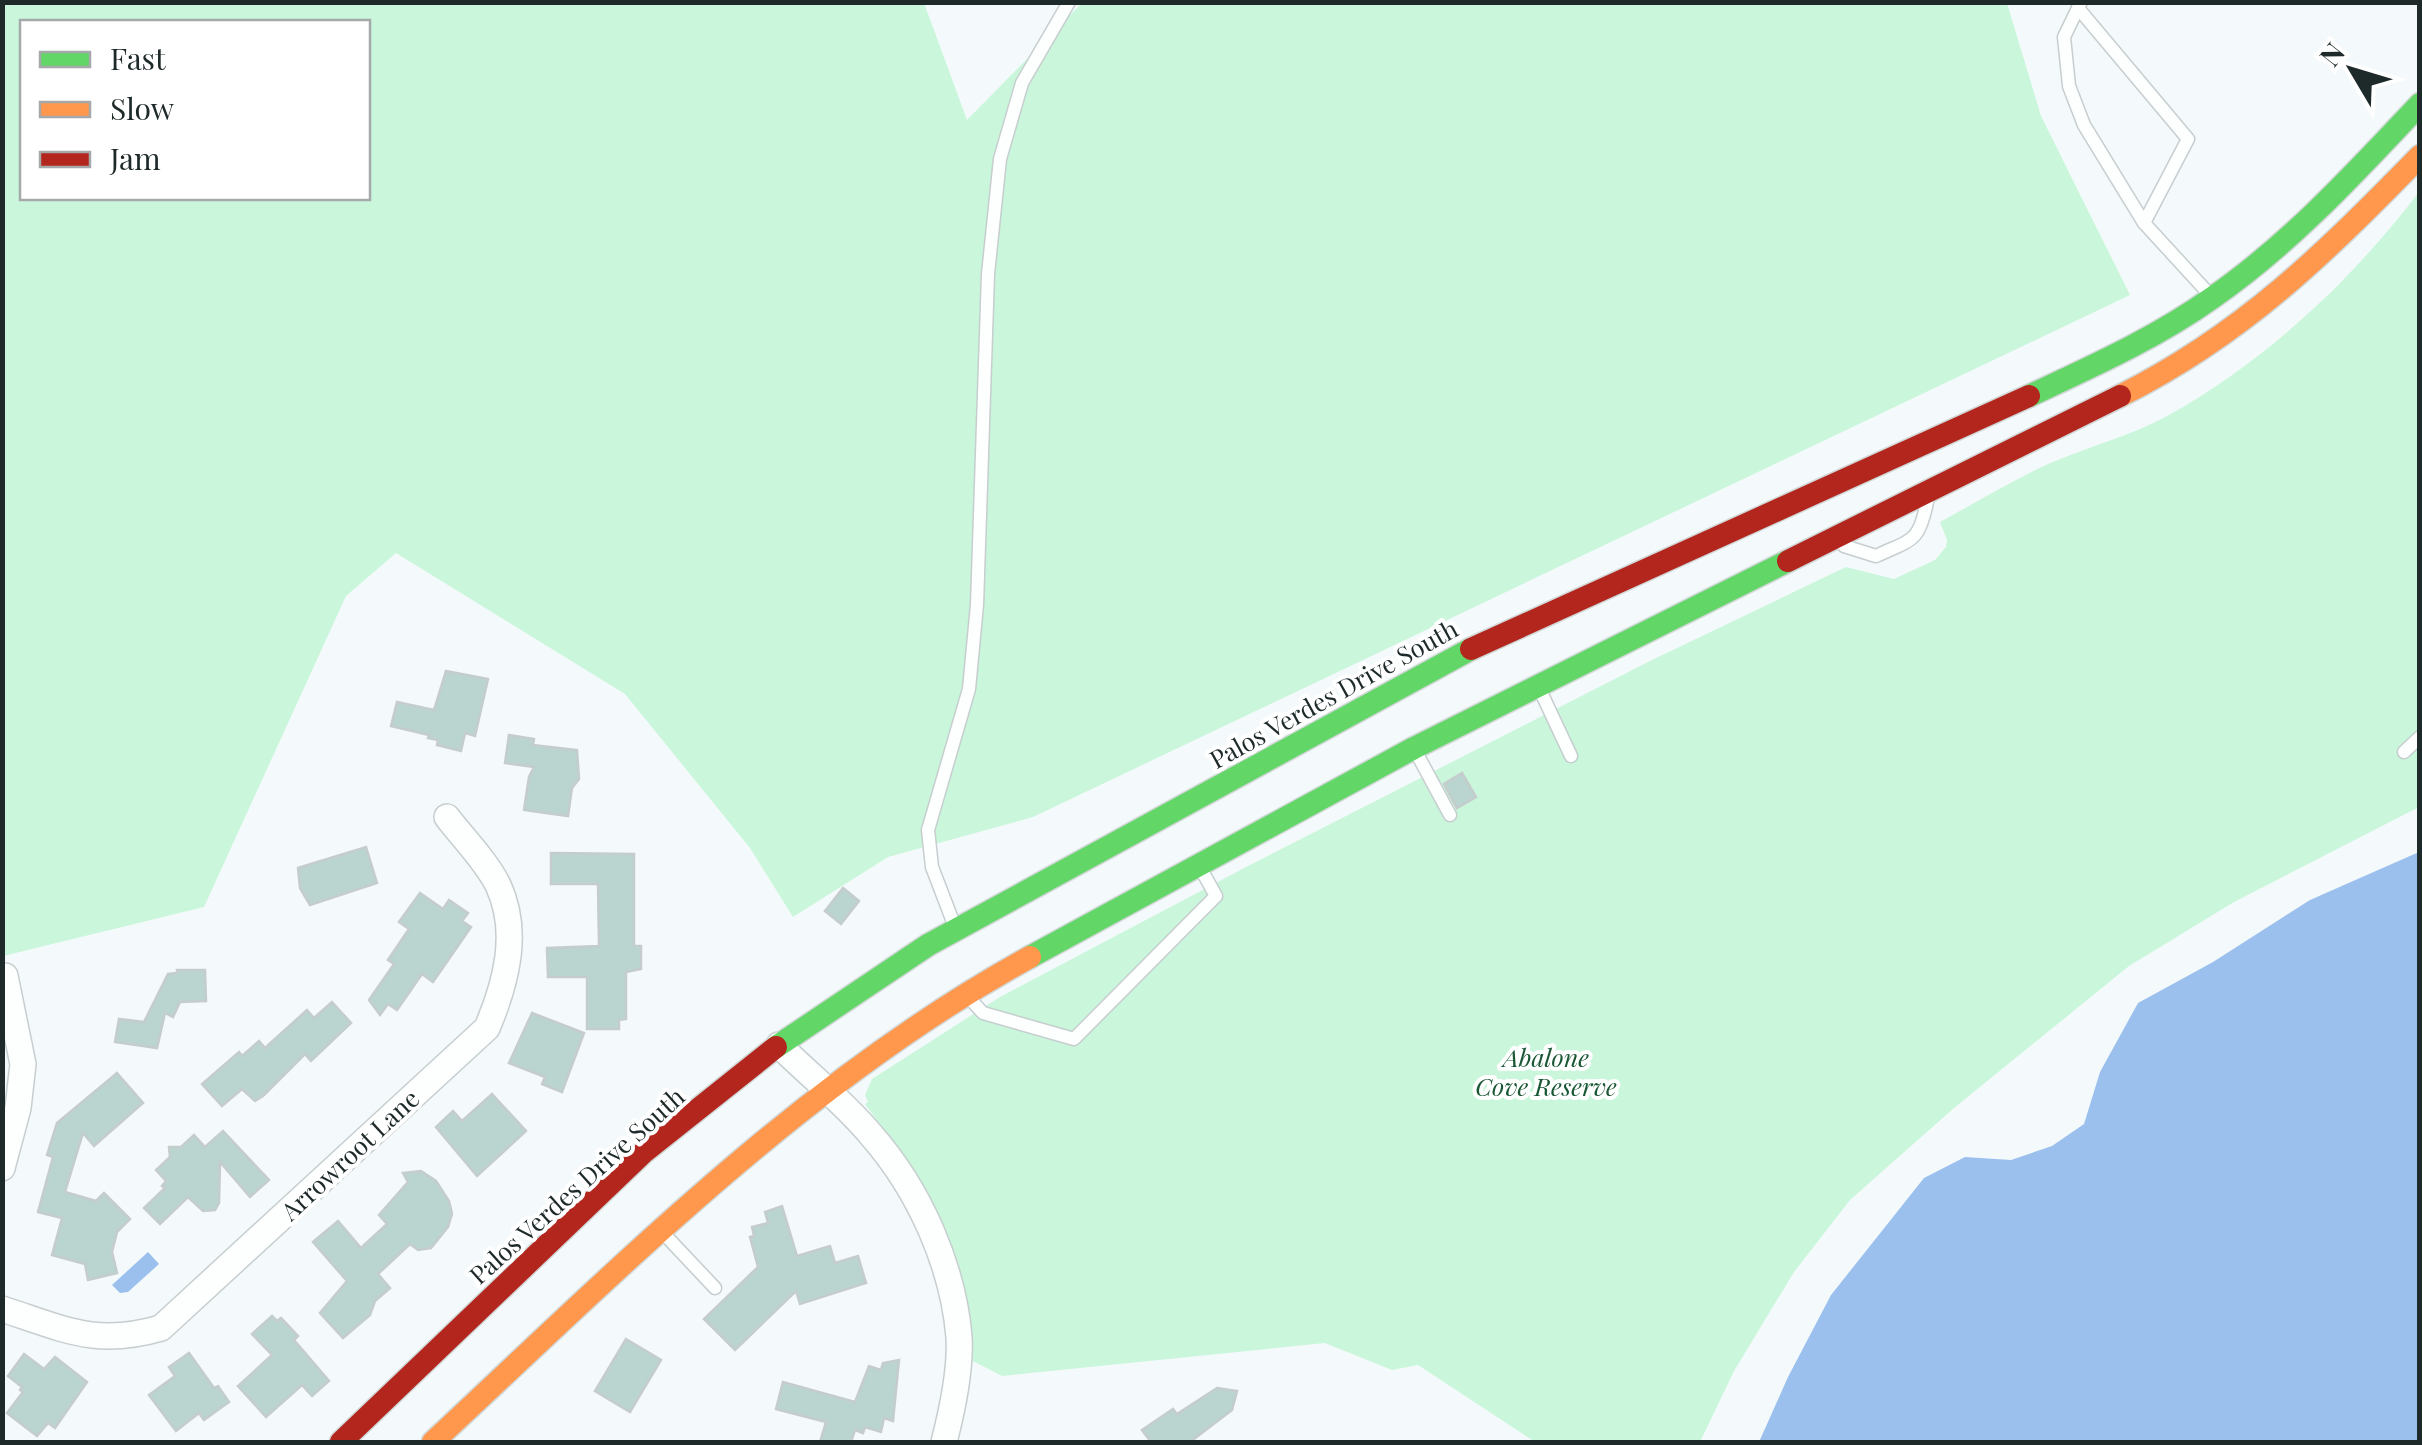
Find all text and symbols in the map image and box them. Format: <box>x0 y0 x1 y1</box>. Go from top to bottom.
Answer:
legend <box>20 20 370 200</box>
north arrow <box>2302 20 2402 120</box>
text: N <box>2310 34 2352 73</box>
text: Fast <box>110 38 166 78</box>
text: Slow <box>110 88 175 128</box>
text: Jam <box>109 138 161 178</box>
street label: Palos Verdes Drive South <box>1203 611 1463 775</box>
park label: Abalone Cove Reserve <box>1475 1040 1617 1102</box>
street label: Palos Verdes Drive South <box>461 1079 691 1291</box>
street label: Arrowroot Lane <box>272 1081 425 1227</box>

